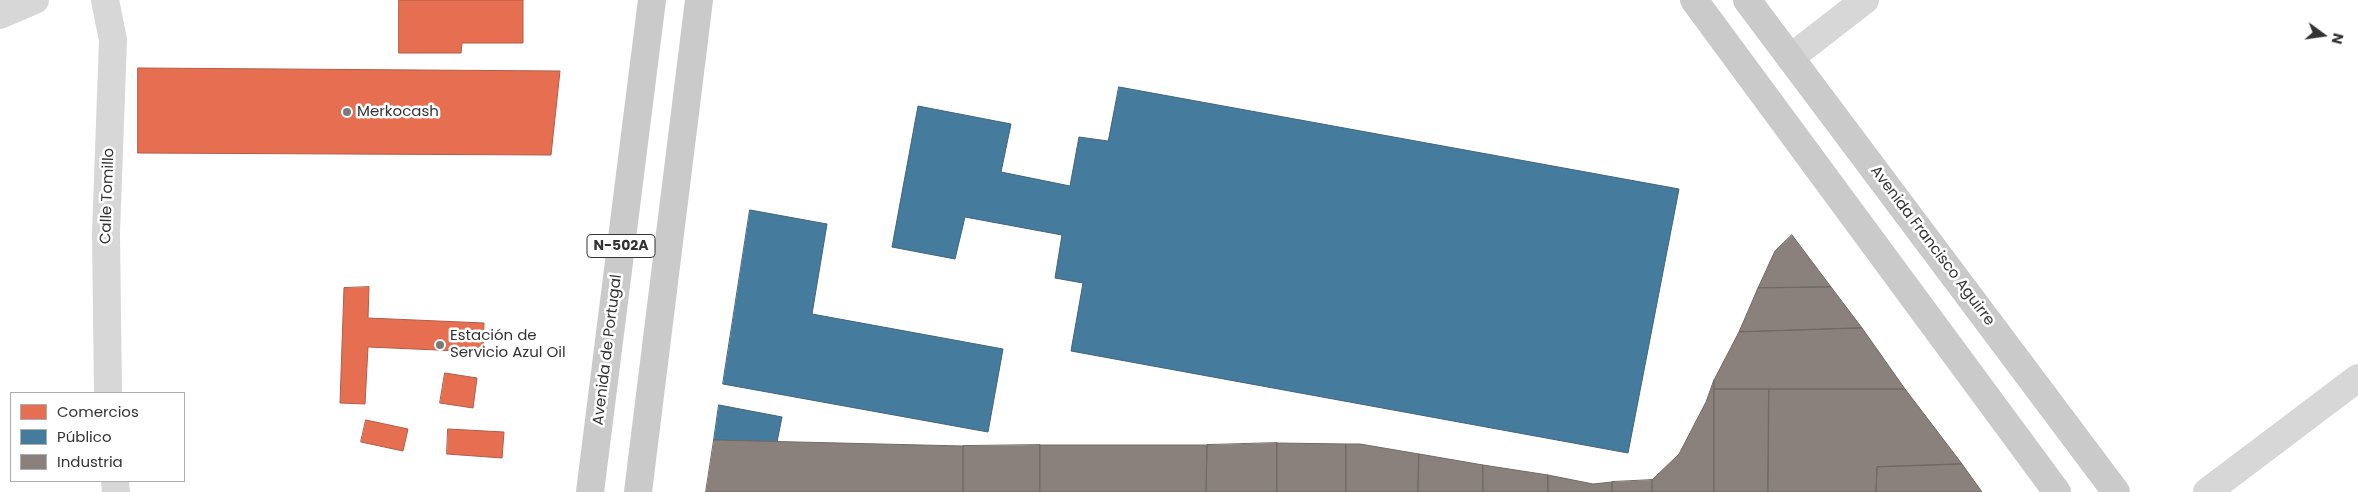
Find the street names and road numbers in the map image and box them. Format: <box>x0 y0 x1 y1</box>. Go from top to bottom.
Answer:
street label: Calle Tomillo <box>97 148 119 244</box>
street label: Avenida Francisco Aguirre <box>1866 162 1998 330</box>
road number: N-502A <box>587 235 655 258</box>
street label: Avenida de Portugal <box>590 274 626 426</box>

